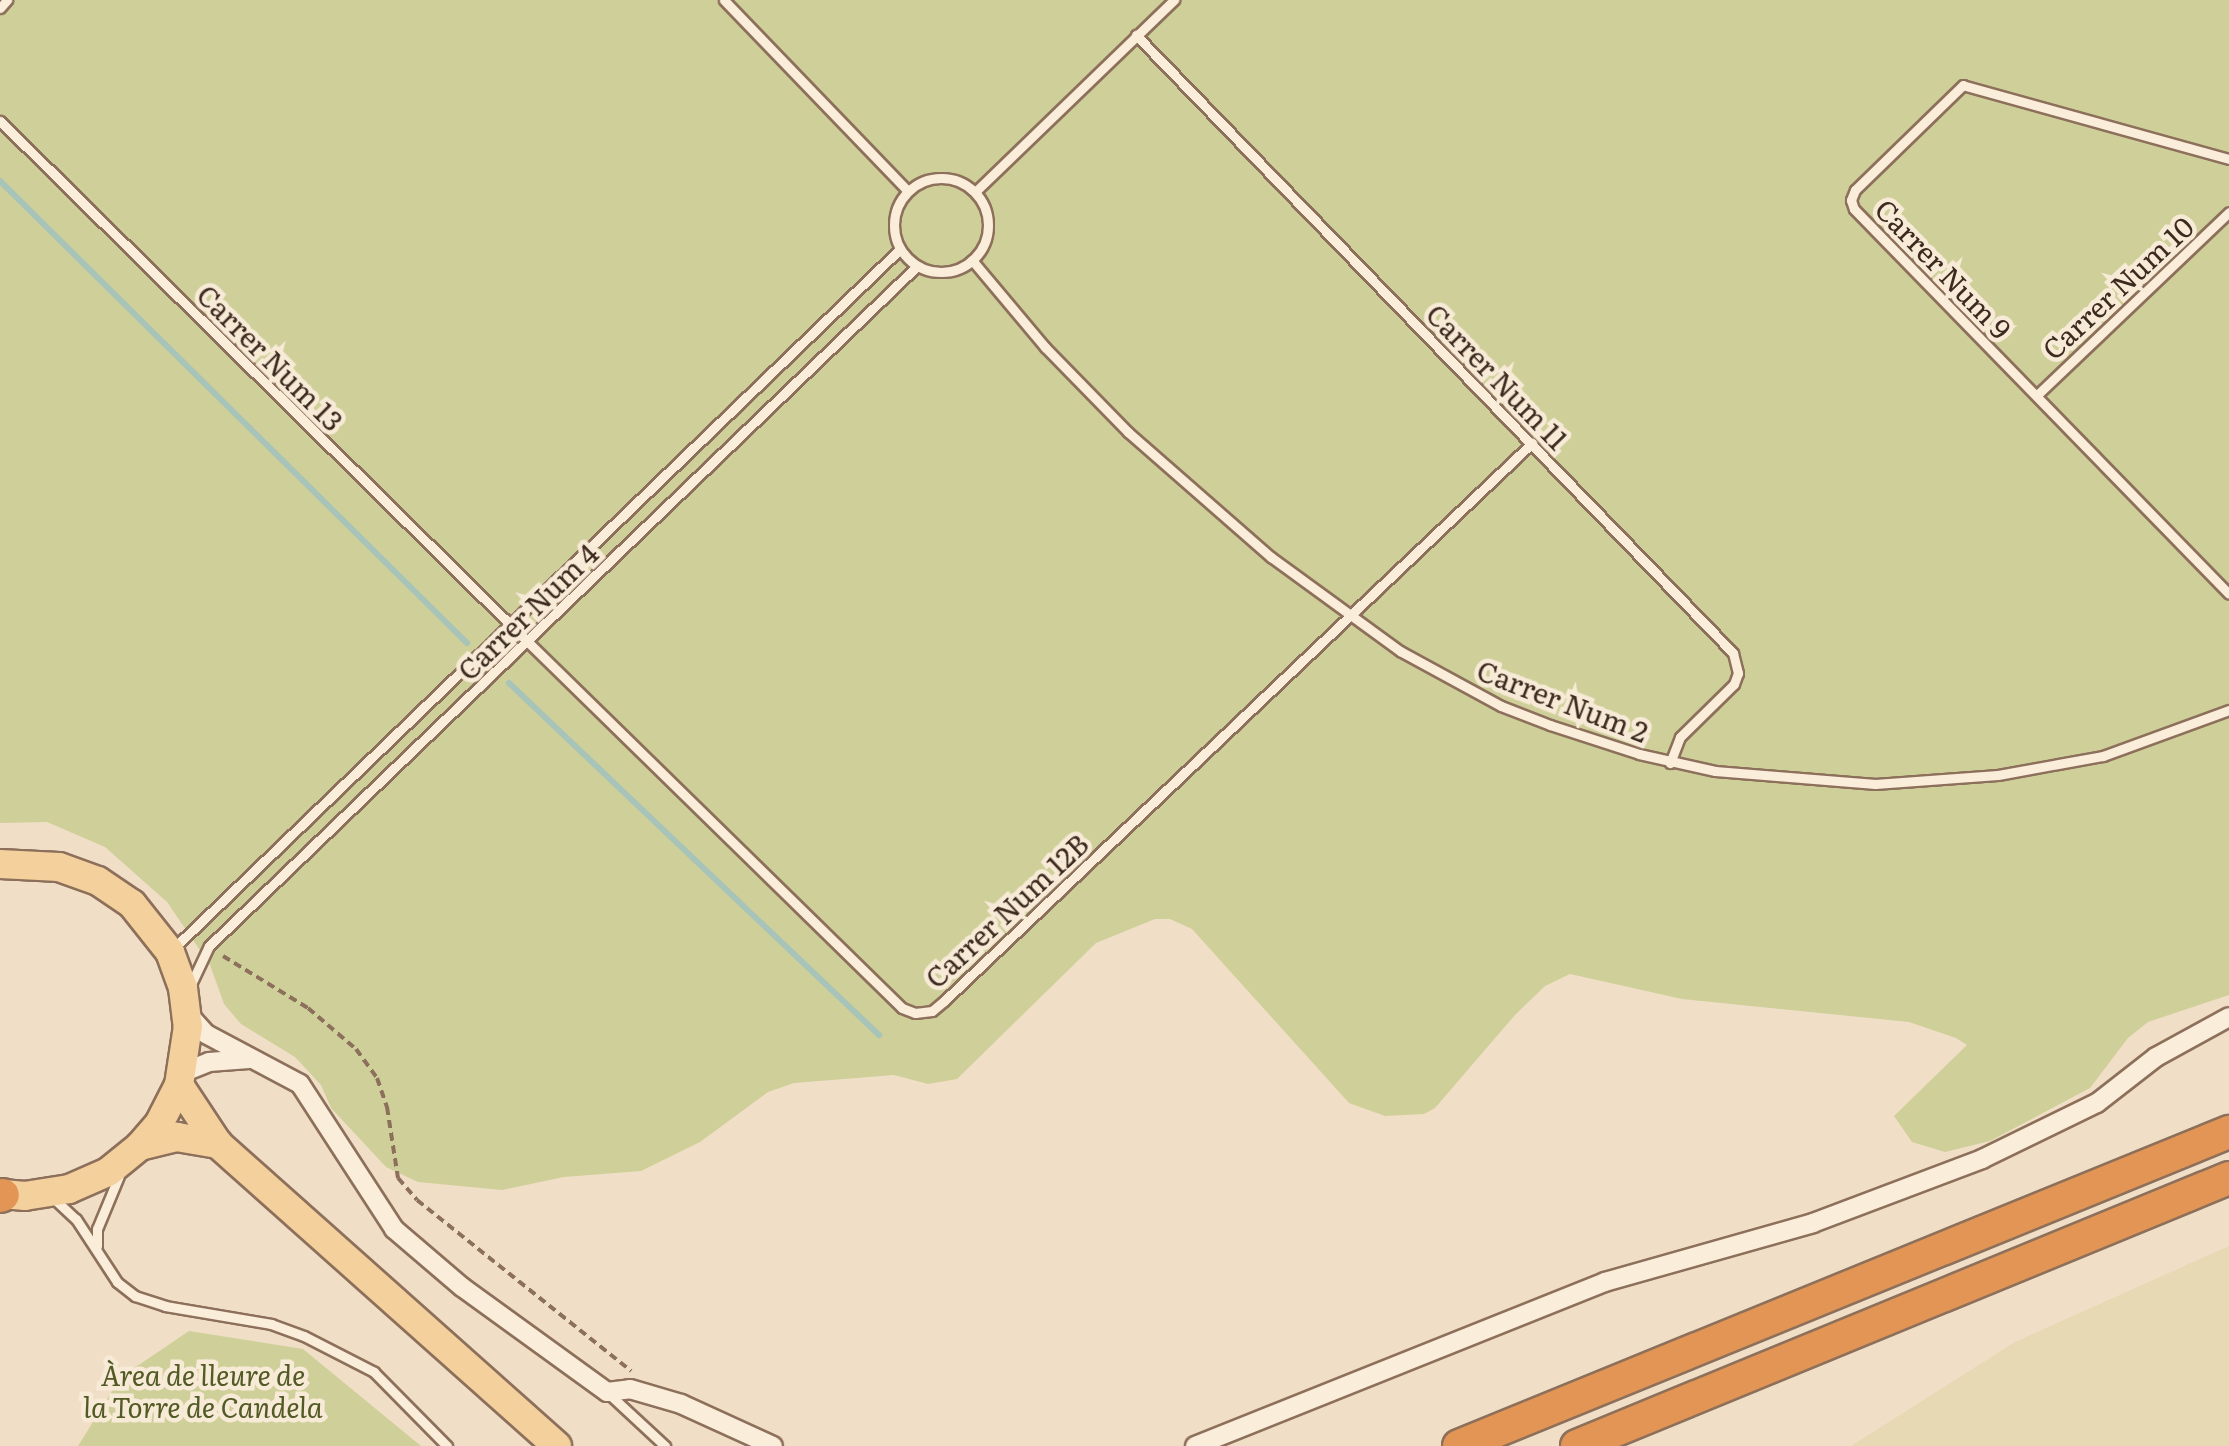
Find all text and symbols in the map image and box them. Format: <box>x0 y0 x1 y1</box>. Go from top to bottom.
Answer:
street label: Carrer Num 9 <box>1869 191 2019 345</box>
street label: Carrer Num 10 <box>2035 209 2199 365</box>
street label: Carrer Num 13 <box>191 277 351 437</box>
street label: Carrer Num 11 <box>1420 296 1576 456</box>
street label: Carrer Num 4 <box>450 536 604 686</box>
street label: Carrer Num 2 <box>1473 652 1653 748</box>
street label: Carrer Num 12B <box>918 826 1094 994</box>
park label: Àrea de lleure de la Torre de Candela <box>83 1357 323 1423</box>

